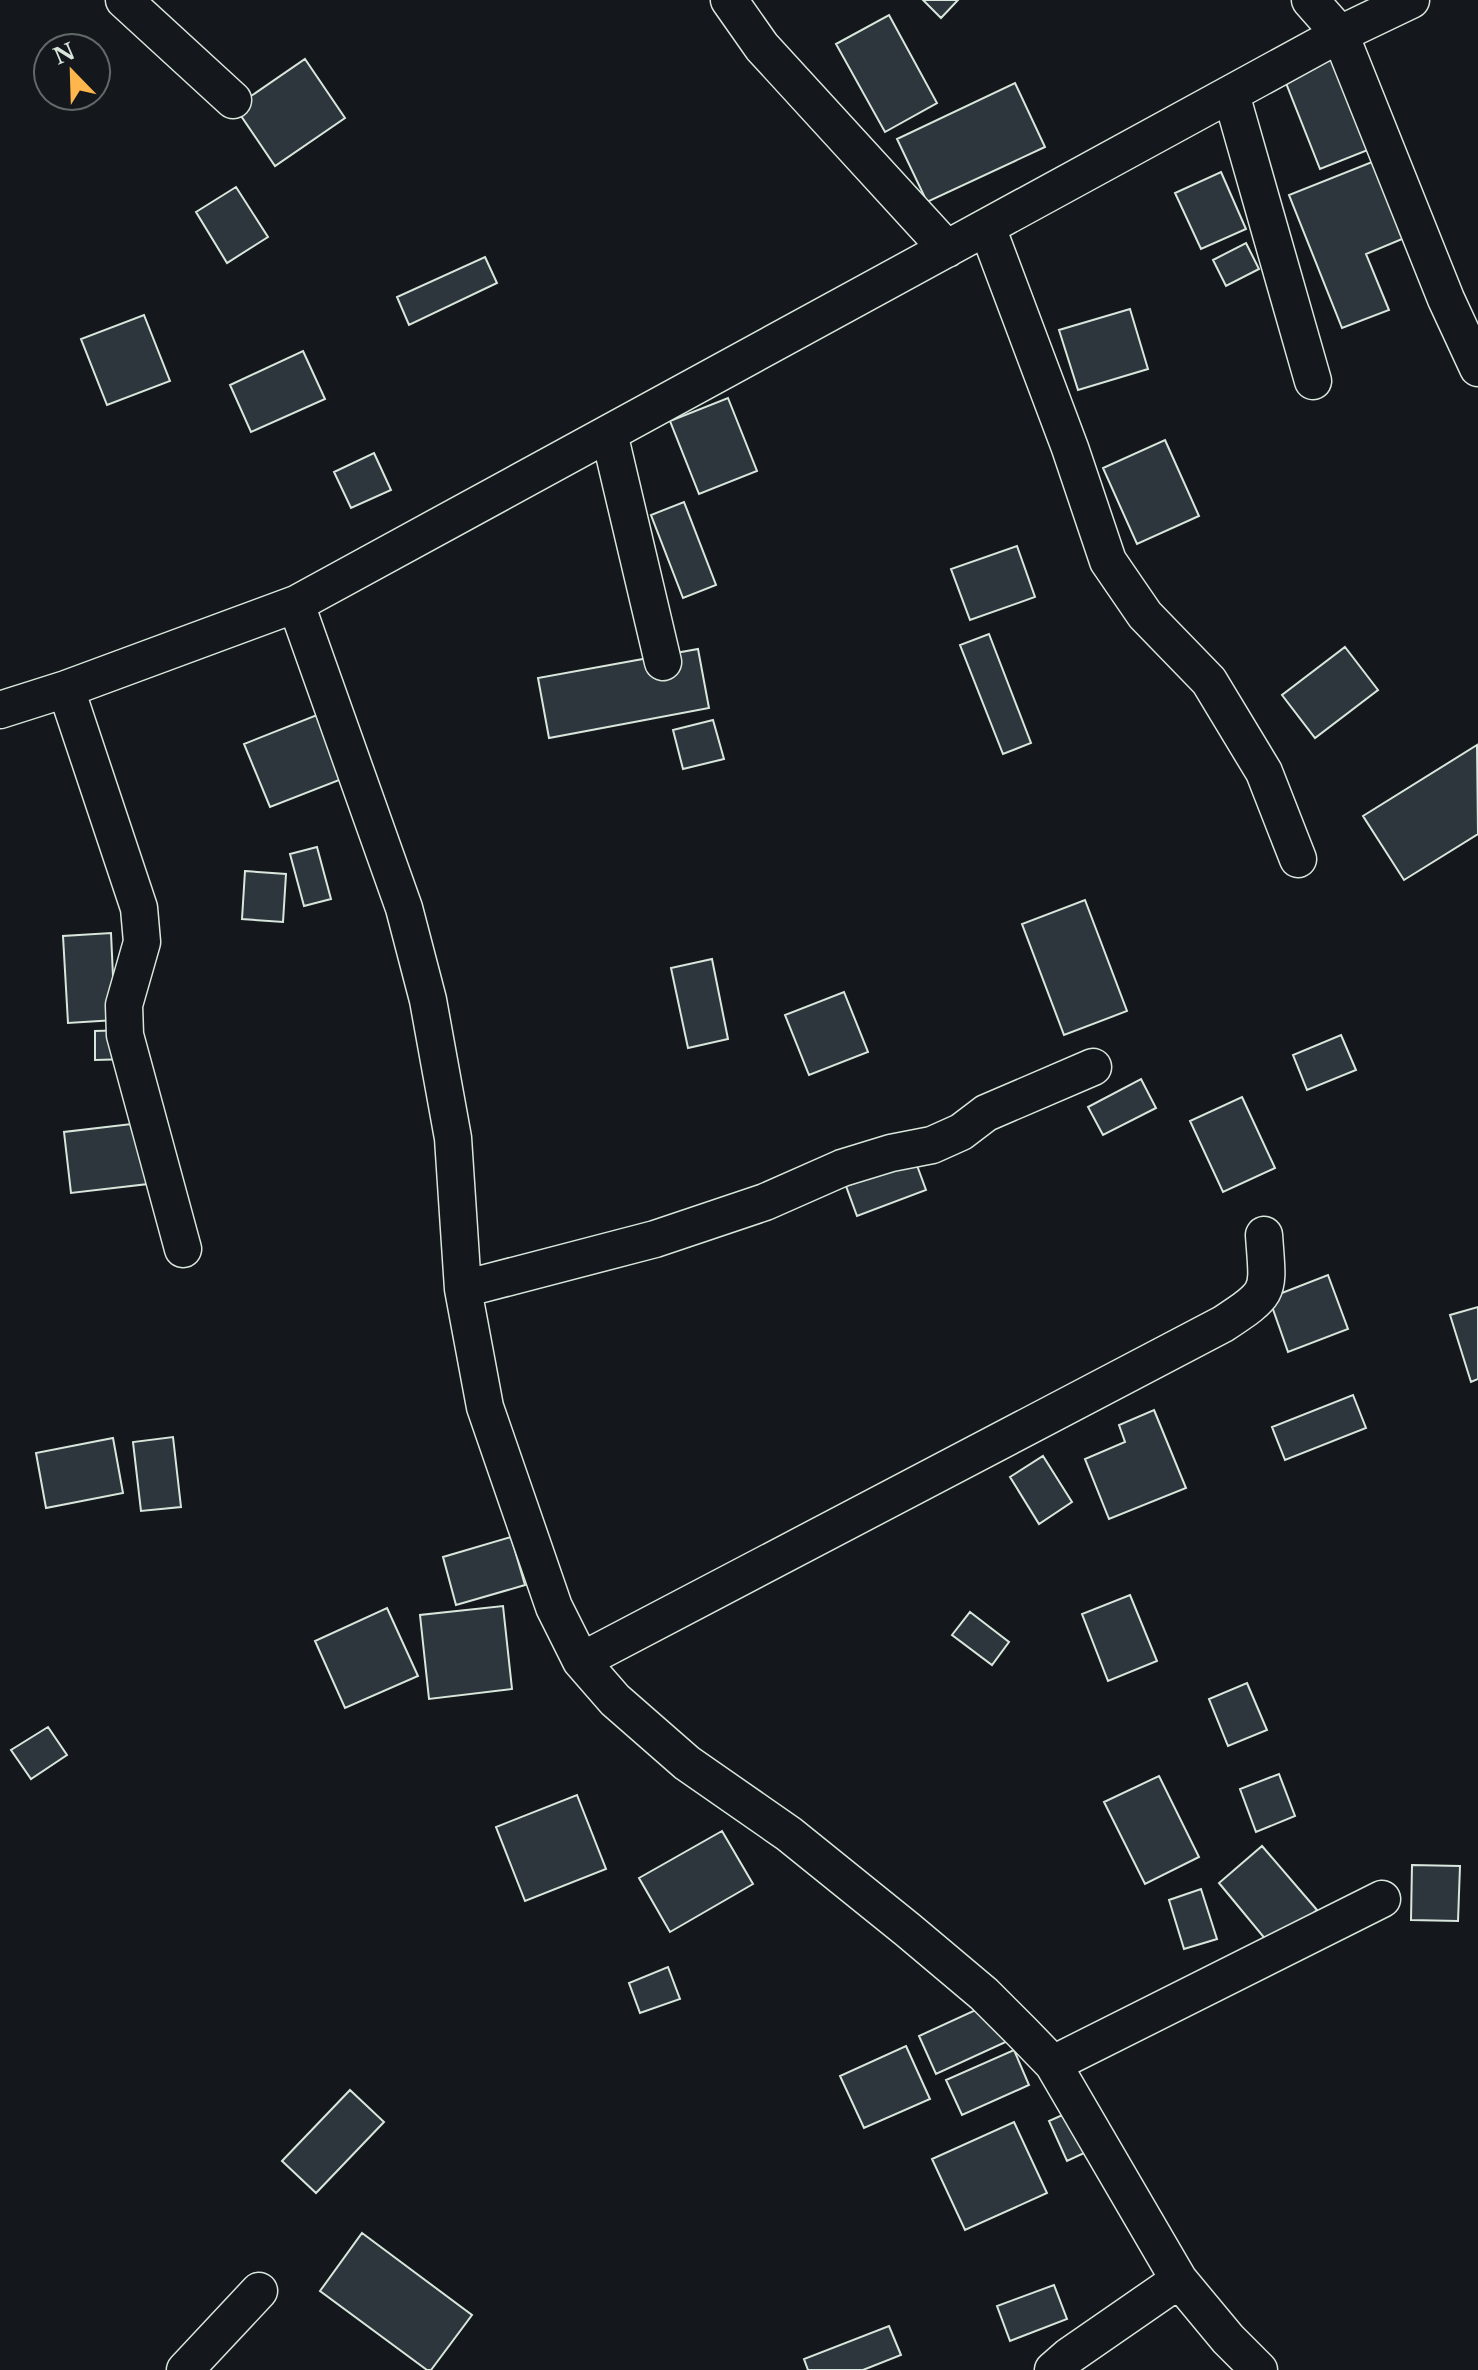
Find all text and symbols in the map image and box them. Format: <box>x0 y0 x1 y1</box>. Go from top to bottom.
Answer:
north arrow <box>32 32 112 112</box>
text: N <box>50 37 79 71</box>

